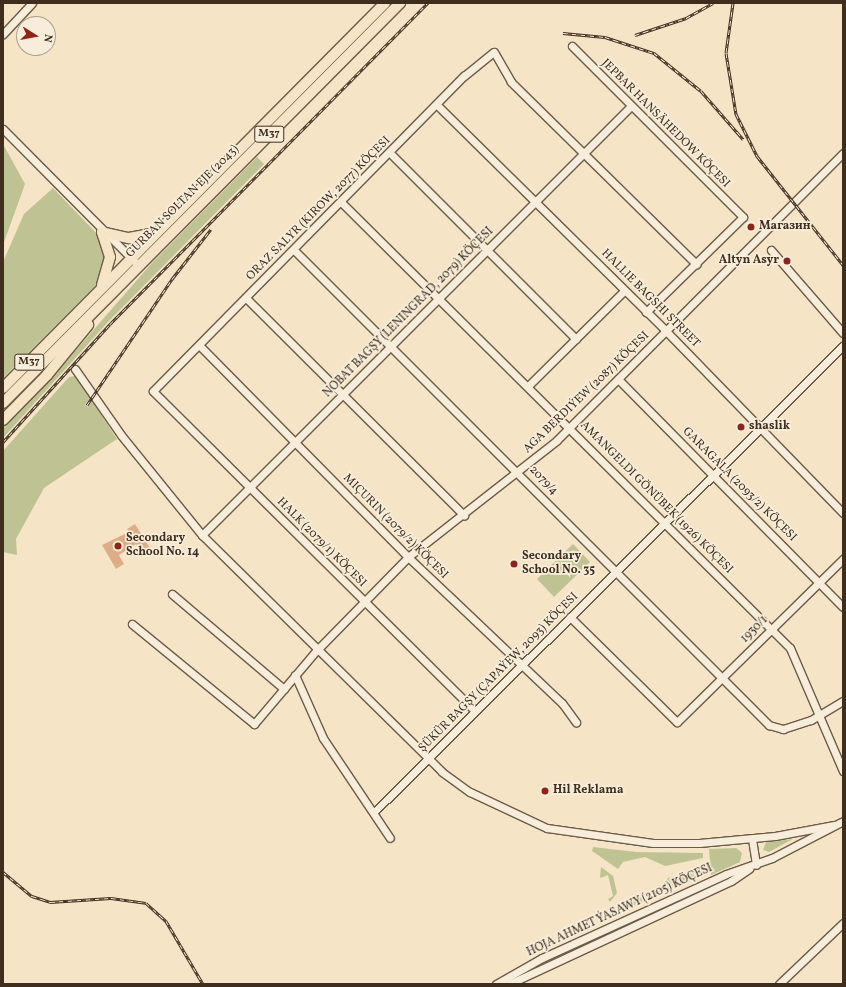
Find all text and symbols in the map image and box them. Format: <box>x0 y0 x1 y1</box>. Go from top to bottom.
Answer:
north arrow <box>16 16 56 56</box>
text: N <box>39 33 55 44</box>
street label: JEPBAR HANSÄHEDOW KÖÇESI <box>598 57 732 191</box>
road number: M37 <box>254 125 284 143</box>
street label: ORAZ SALYR (KIROW, 2077) KÖÇESI <box>244 134 394 284</box>
street label: GURBAN SOLTAN EJE (2043) <box>124 143 242 261</box>
place label: Магазин <box>759 220 811 234</box>
marker: Магазин <box>746 222 756 232</box>
street label: NOBAT BAGŞY (LENINGRAD, 2079) KÖÇESI <box>321 225 497 401</box>
street label: HALLIE BAGSHI STREET <box>598 247 702 351</box>
place label: Altyn Asyr <box>719 254 779 268</box>
marker: Altyn Asyr <box>782 256 792 266</box>
street label: AGA BERDIÝEW (2087) KÖÇESI <box>521 329 653 457</box>
road number: M37 <box>14 353 44 371</box>
street label: AMANGELDI GÖNÜBEK (1926) KÖÇESI <box>577 419 735 577</box>
place label: shaslik <box>749 420 790 434</box>
marker: shaslik <box>736 422 746 432</box>
street label: GARAGALA (2093/2) KÖÇESI <box>679 425 799 545</box>
street label: 2079/4 <box>526 463 560 499</box>
street label: MIÇURIN (2079/2) KÖÇESI <box>339 471 451 583</box>
street label: HALK (2079/1) KÖÇESI <box>273 495 369 591</box>
place label: Secondary School No. 14 <box>126 532 199 560</box>
marker: Secondary School No. 14 <box>113 541 123 551</box>
place label: Secondary School No. 35 <box>522 550 595 578</box>
marker: Secondary School No. 35 <box>509 559 519 569</box>
street label: ŞÜKÜR BAGŞY (ÇAPAÝEW, 2093) KÖÇESI <box>416 590 582 756</box>
street label: 1930/1 <box>738 613 772 647</box>
place label: Hil Reklama <box>553 784 623 798</box>
marker: Hil Reklama <box>540 786 550 796</box>
street label: HOJA AHMET ÝASAWY (2105) KÖÇESI <box>524 861 716 961</box>

